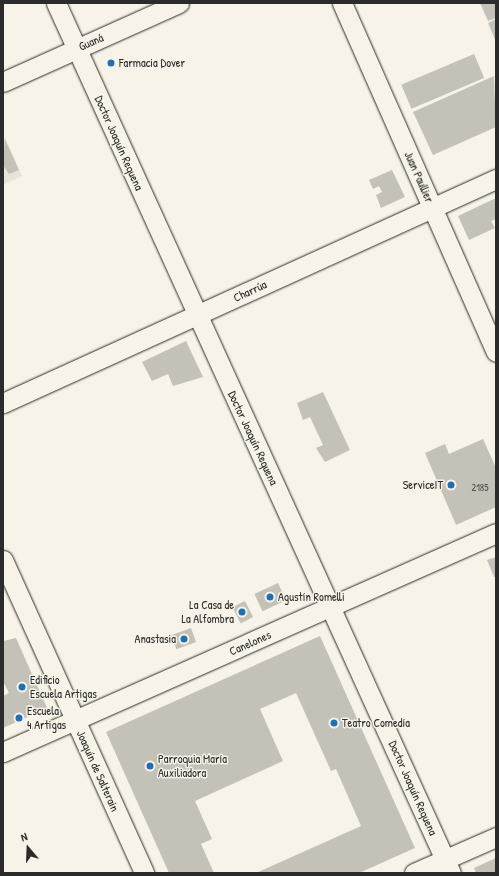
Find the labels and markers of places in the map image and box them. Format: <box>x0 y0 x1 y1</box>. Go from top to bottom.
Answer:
place label: Farmacia Dover <box>119 56 185 70</box>
marker: Farmacia Dover <box>106 58 116 68</box>
place label: ServiceIT <box>403 478 443 492</box>
marker: ServiceIT <box>446 480 456 490</box>
place label: Agustín Romelli <box>278 590 345 604</box>
marker: Agustín Romelli <box>265 592 275 602</box>
place label: La Casa de La Alfombra <box>181 598 234 626</box>
marker: La Casa de La Alfombra <box>237 607 247 617</box>
place label: Anastasia <box>135 632 176 646</box>
marker: Anastasia <box>179 634 189 644</box>
place label: Edificio Escuela Artigas <box>30 673 97 701</box>
marker: Edificio Escuela Artigas <box>17 682 27 692</box>
place label: Escuela 4 Artigas <box>27 704 66 732</box>
marker: Escuela 4 Artigas <box>14 713 24 723</box>
place label: Teatro Comedía <box>342 716 410 730</box>
marker: Teatro Comedía <box>329 718 339 728</box>
place label: Parroquia María Auxiliadora <box>158 752 227 780</box>
marker: Parroquia María Auxiliadora <box>145 761 155 771</box>

